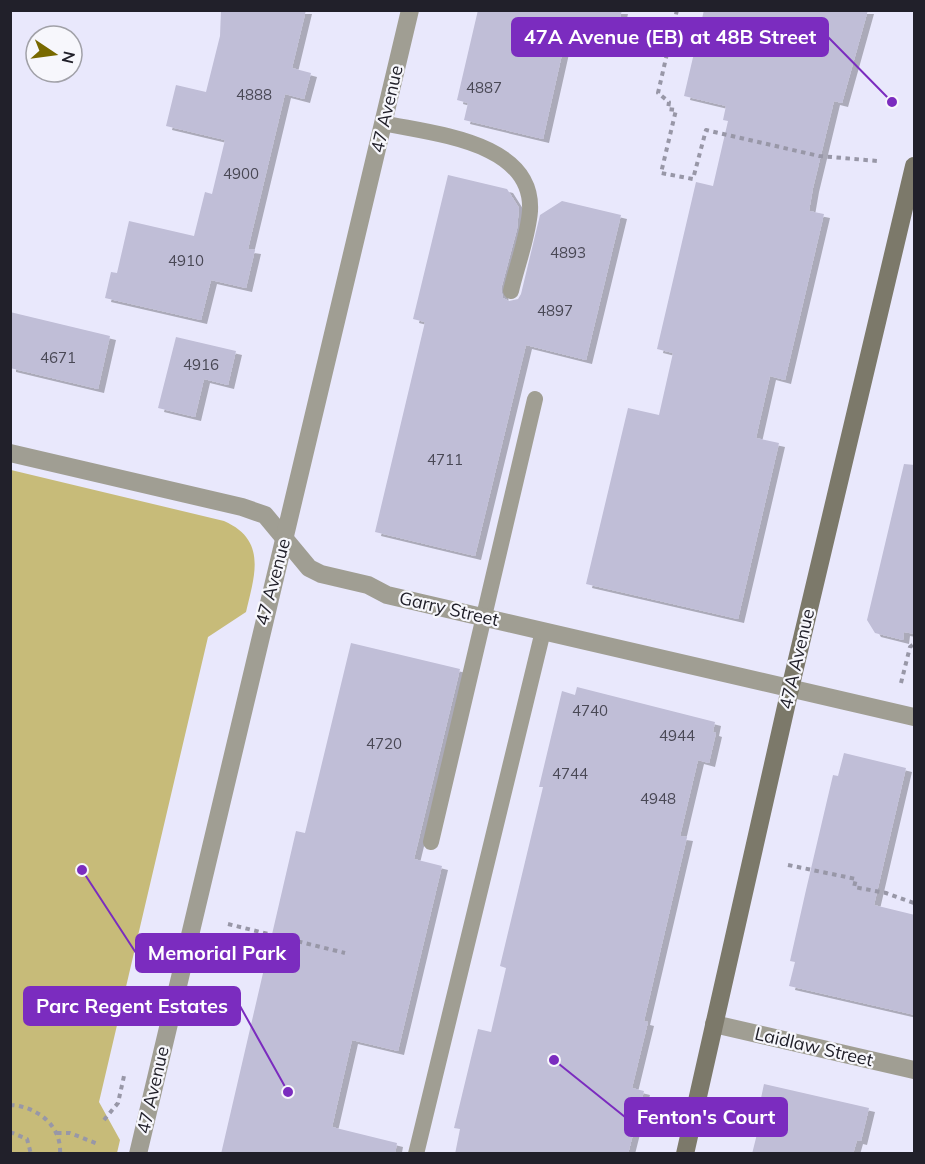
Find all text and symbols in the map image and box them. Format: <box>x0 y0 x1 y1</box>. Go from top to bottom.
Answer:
callout: 47A Avenue (EB) at 48B Street <box>512 18 828 56</box>
north arrow <box>24 24 84 84</box>
text: 47A Avenue (EB) at 48B Street <box>524 24 817 49</box>
text: N <box>58 49 80 66</box>
street label: 47 Avenue <box>365 63 408 155</box>
house number: 4887 <box>466 78 502 97</box>
house number: 4888 <box>236 85 272 104</box>
house number: 4900 <box>223 164 259 183</box>
house number: 4893 <box>550 243 586 262</box>
house number: 4910 <box>168 251 204 270</box>
house number: 4897 <box>537 301 573 320</box>
house number: 4671 <box>40 348 76 367</box>
house number: 4916 <box>183 355 219 374</box>
house number: 4711 <box>427 450 463 469</box>
street label: 47 Avenue <box>250 536 295 628</box>
street label: Garry Street <box>397 586 501 631</box>
street label: 47A Avenue <box>774 606 819 711</box>
house number: 4740 <box>572 701 608 720</box>
house number: 4944 <box>659 726 695 745</box>
house number: 4720 <box>366 734 402 753</box>
house number: 4744 <box>552 764 588 783</box>
house number: 4948 <box>640 789 676 808</box>
callout: Memorial Park <box>136 934 299 972</box>
text: Memorial Park <box>148 940 287 965</box>
callout: Parc Regent Estates <box>24 987 240 1025</box>
text: Parc Regent Estates <box>36 993 228 1018</box>
street label: Laidlaw Street <box>753 1022 876 1071</box>
street label: 47 Avenue <box>131 1044 174 1136</box>
callout: Fenton's Court <box>625 1098 787 1136</box>
text: Fenton's Court <box>637 1104 776 1129</box>

